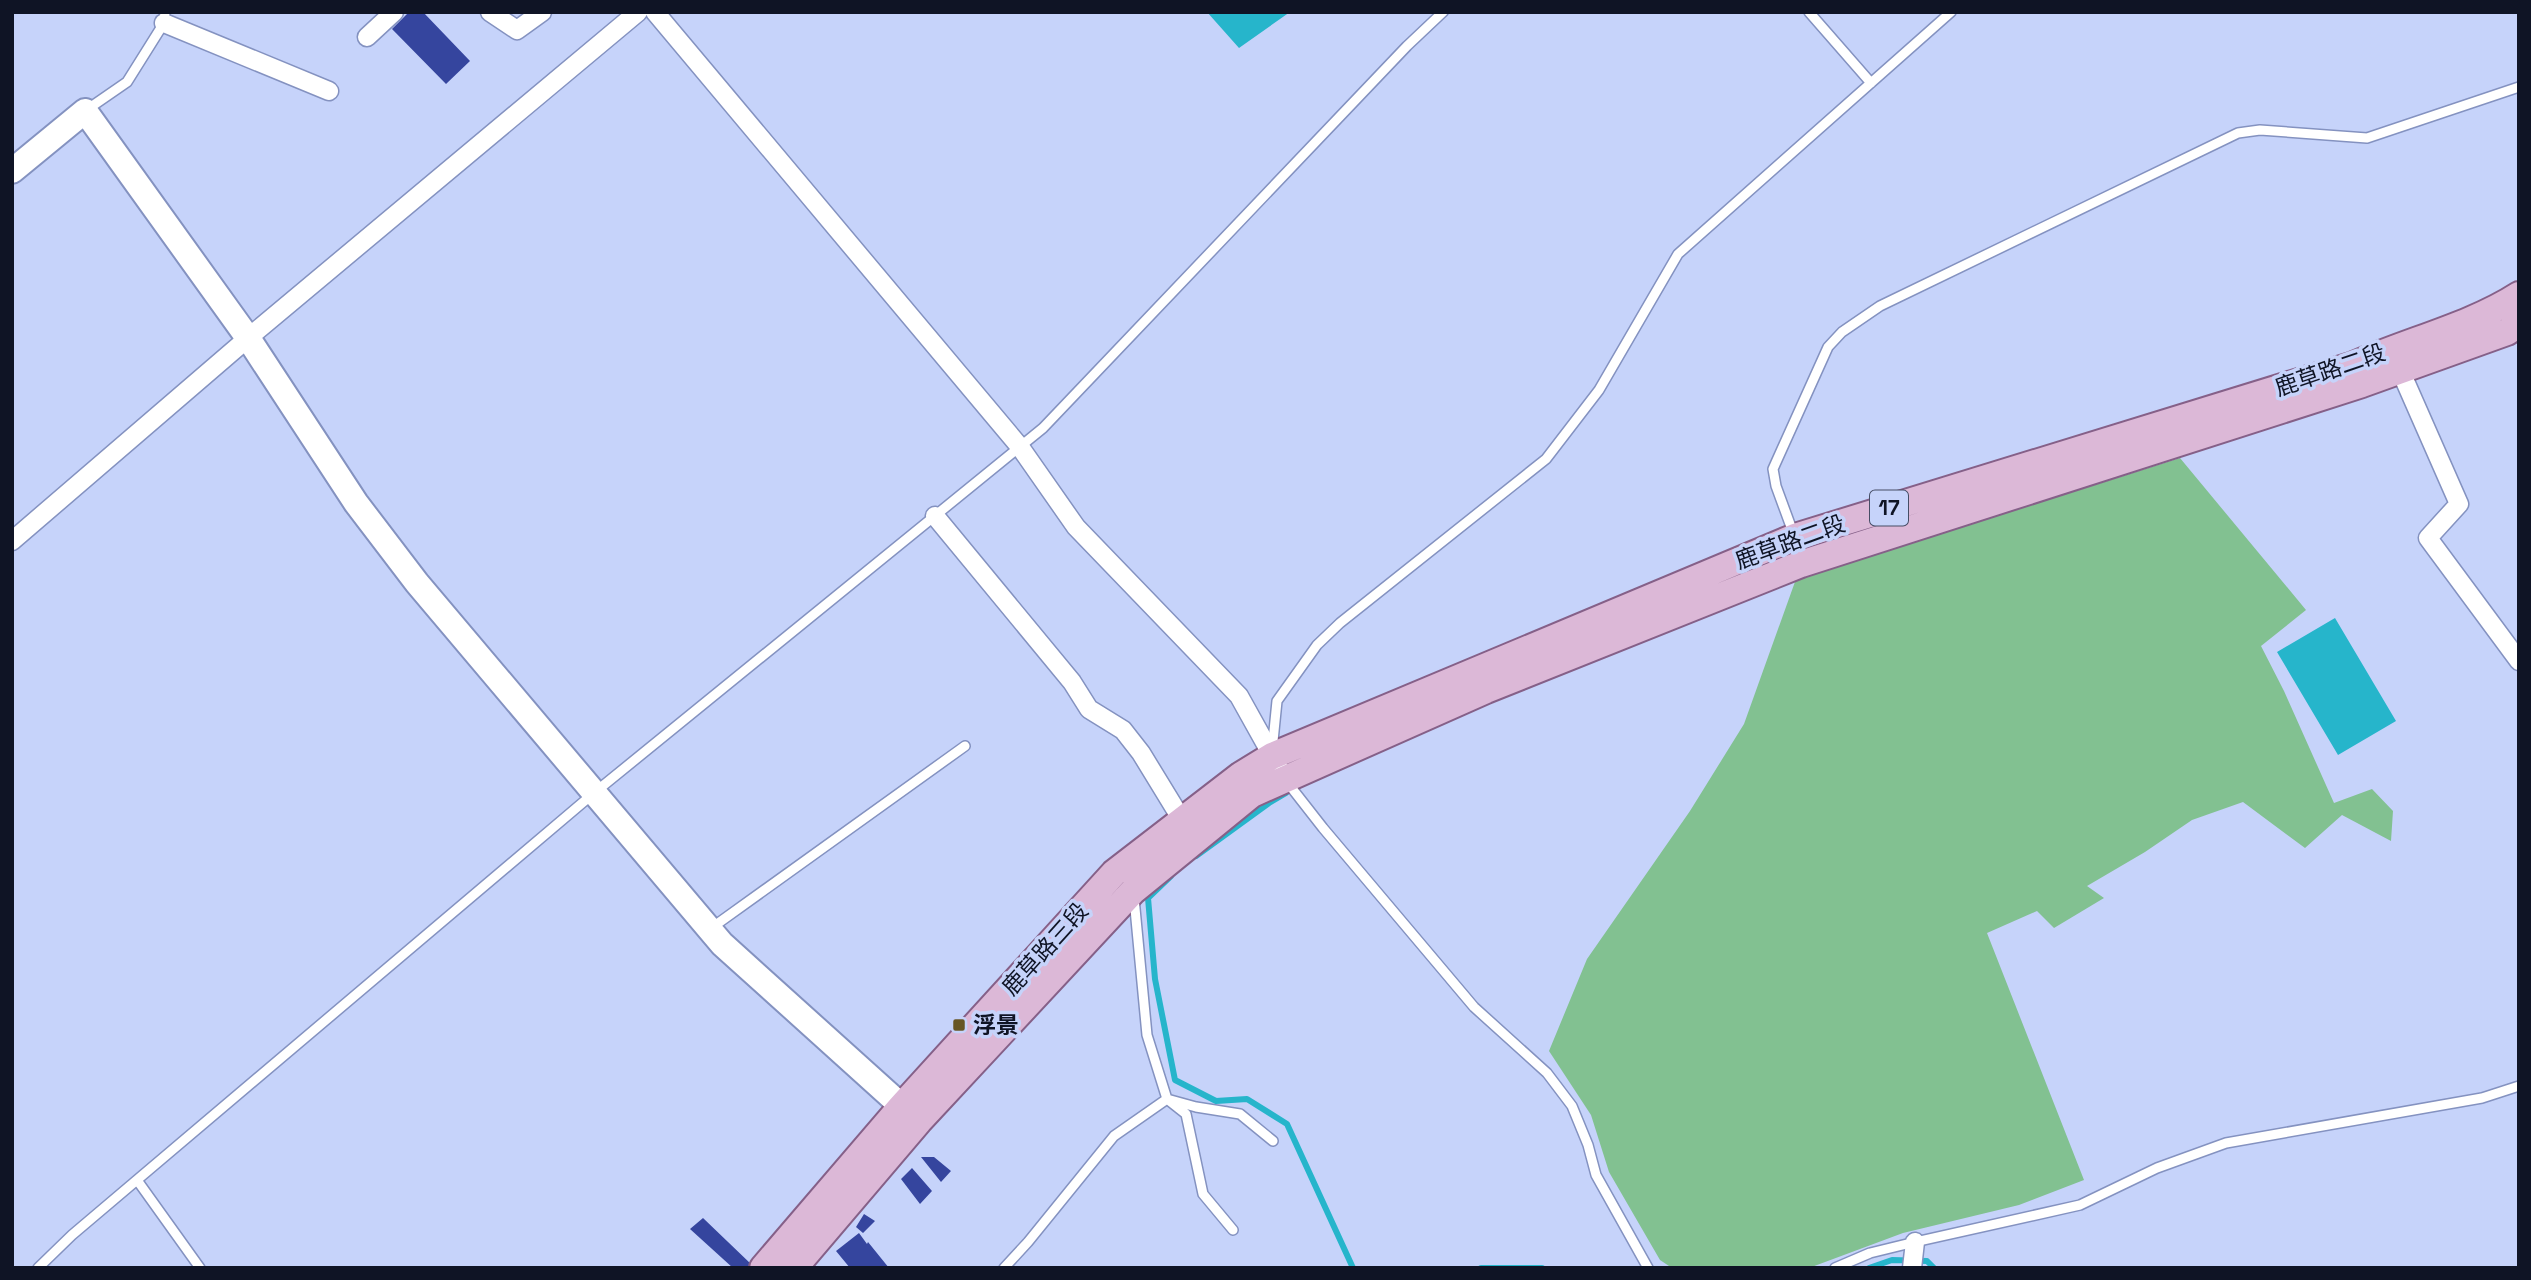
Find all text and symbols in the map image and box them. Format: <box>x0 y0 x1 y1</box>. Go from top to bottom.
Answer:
street label: 鹿草路二段 <box>2271 337 2389 403</box>
road number: 17 <box>1870 490 1908 526</box>
street label: 鹿草路二段 <box>1731 508 1849 576</box>
street label: 鹿草路三段 <box>995 896 1095 1002</box>
place label: 浮景 <box>973 1010 1019 1040</box>
marker: 浮景 <box>951 1017 967 1033</box>

